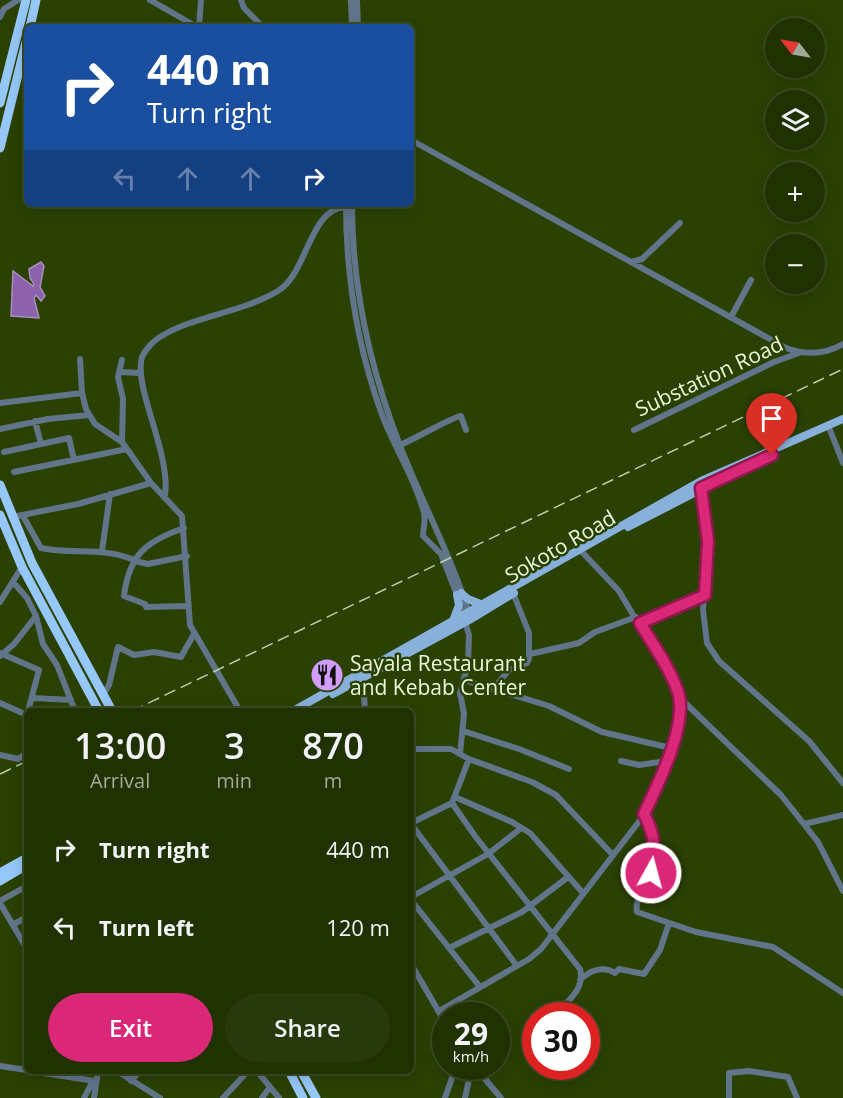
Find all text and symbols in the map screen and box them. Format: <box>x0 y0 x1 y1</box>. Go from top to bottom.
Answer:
north arrow <box>765 18 825 78</box>
map controls <box>765 18 825 294</box>
text: 440 m <box>147 40 271 97</box>
icon: right <box>48 48 126 126</box>
button: layers <box>765 90 825 150</box>
text: Turn right <box>147 94 272 131</box>
icon: left <box>108 162 141 195</box>
icon: ahead <box>171 162 204 195</box>
icon: ahead <box>234 162 267 195</box>
icon: right <box>297 162 330 195</box>
button: + <box>765 162 825 222</box>
button: − <box>765 234 825 294</box>
street label: Substation Road <box>630 329 788 423</box>
pin <box>746 393 797 455</box>
icon: arrive <box>755 402 788 435</box>
street label: Sokoto Road <box>500 503 620 589</box>
place label: Sayala Restaurant and Kebab Center <box>350 649 526 701</box>
restaurant icon: Sayala Restaurant and Kebab Center <box>309 657 345 693</box>
text: 13:00 <box>74 721 166 770</box>
text: 3 <box>224 721 245 770</box>
text: 870 <box>302 721 364 770</box>
text: Arrival <box>90 767 150 794</box>
text: min <box>216 767 252 794</box>
text: m <box>324 767 342 794</box>
icon: right <box>48 833 81 866</box>
text: Turn right <box>99 834 210 864</box>
text: 440 m <box>326 834 390 864</box>
position arrow <box>619 841 683 905</box>
icon: left <box>48 911 81 944</box>
text: Turn left <box>99 912 194 942</box>
text: 120 m <box>326 912 390 942</box>
button: Exit <box>48 993 213 1062</box>
button: Share <box>225 993 390 1062</box>
speed limit sign: 30 <box>522 1002 600 1080</box>
text: 29 <box>454 1013 488 1054</box>
text: km/h <box>453 1046 489 1066</box>

